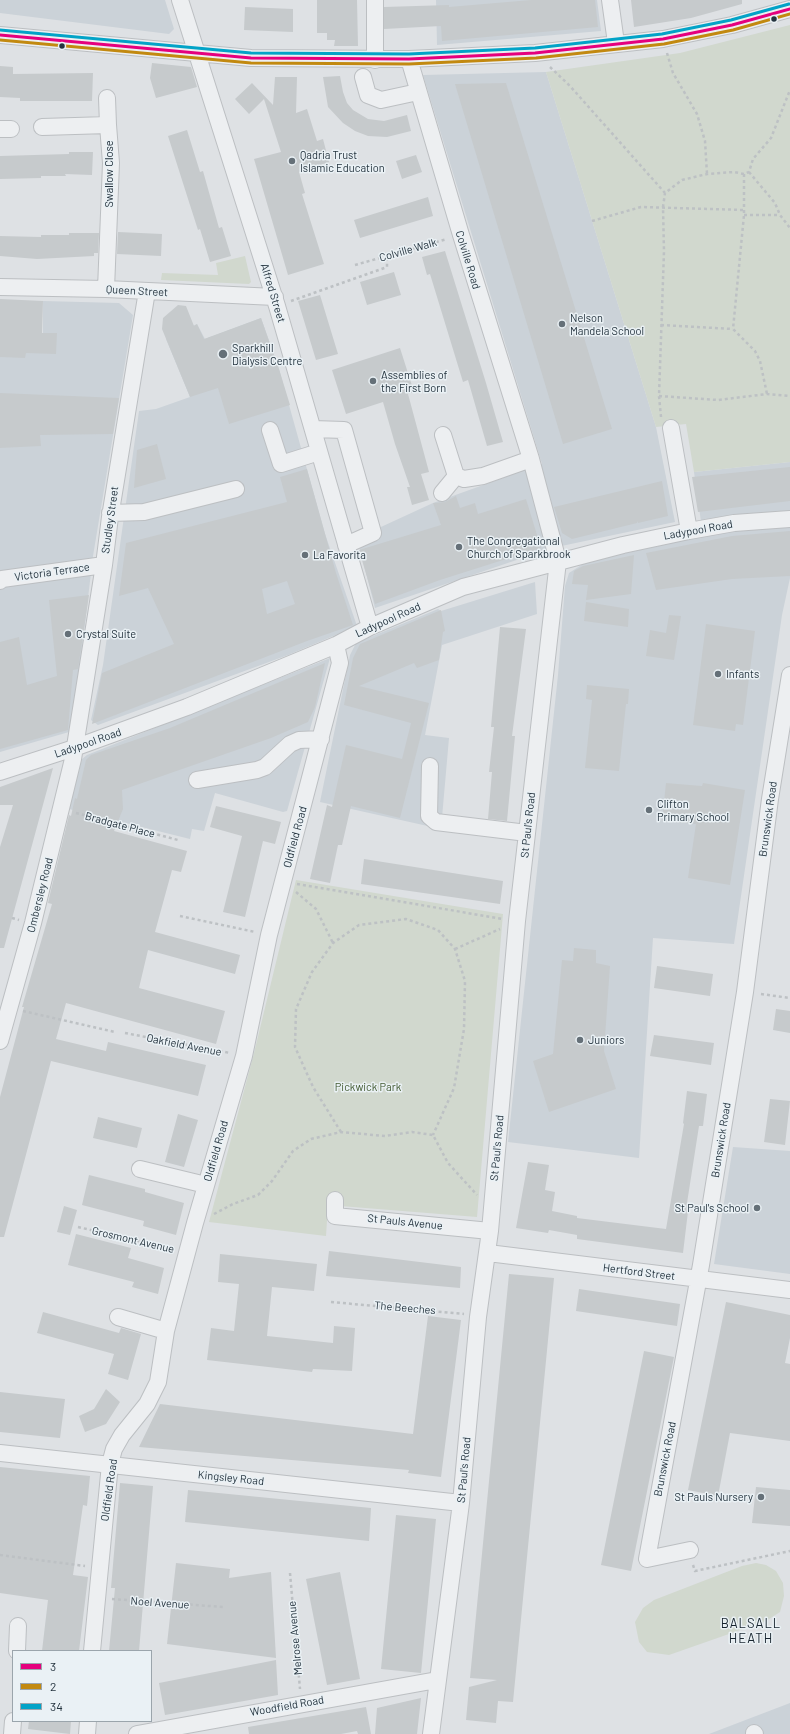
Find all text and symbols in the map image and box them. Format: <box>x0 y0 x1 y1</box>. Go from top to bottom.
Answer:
unlabelled marker <box>769 14 779 24</box>
unlabelled marker <box>57 41 67 51</box>
street label: Swallow Close <box>102 140 116 208</box>
place label: Qadria Trust Islamic Education <box>300 148 385 174</box>
marker: Qadria Trust Islamic Education <box>287 156 297 166</box>
street label: Colville Road <box>453 229 483 291</box>
street label: Colville Walk <box>378 236 438 264</box>
street label: Alfred Street <box>258 262 288 324</box>
street label: Queen Street <box>106 283 168 299</box>
place label: Nelson Mandela School <box>570 311 644 337</box>
marker: Nelson Mandela School <box>557 319 567 329</box>
place label: Sparkhill Dialysis Centre <box>232 341 302 367</box>
marker: Sparkhill Dialysis Centre <box>217 348 229 360</box>
place label: Assemblies of the First Born <box>381 368 447 394</box>
marker: Assemblies of the First Born <box>368 376 378 386</box>
street label: Studley Street <box>99 485 121 555</box>
street label: Ladypool Road <box>662 517 734 543</box>
place label: The Congregational Church of Sparkbrook <box>467 534 570 560</box>
marker: The Congregational Church of Sparkbrook <box>454 542 464 552</box>
place label: La Favorita <box>313 548 366 562</box>
marker: La Favorita <box>300 550 310 560</box>
street label: Victoria Terrace <box>13 560 91 584</box>
street label: Ladypool Road <box>353 600 423 640</box>
place label: Crystal Suite <box>76 627 136 641</box>
marker: Crystal Suite <box>63 629 73 639</box>
place label: Infants <box>726 667 759 681</box>
marker: Infants <box>713 669 723 679</box>
street label: Ladypool Road <box>53 725 123 761</box>
street label: Brunswick Road <box>756 780 780 858</box>
street label: St Paul's Road <box>518 791 538 859</box>
place label: Clifton Primary School <box>657 797 729 823</box>
street label: Oldfield Road <box>280 805 310 869</box>
marker: Clifton Primary School <box>644 805 654 815</box>
street label: Bradgate Place <box>83 809 157 841</box>
street label: Ombersley Road <box>24 856 56 934</box>
street label: Oakfield Avenue <box>145 1031 223 1059</box>
place label: Juniors <box>588 1033 624 1047</box>
marker: Juniors <box>575 1035 585 1045</box>
park label: Pickwick Park <box>335 1080 401 1094</box>
street label: Brunswick Road <box>709 1101 733 1179</box>
street label: St Paul's Road <box>488 1114 506 1182</box>
street label: Oldfield Road <box>201 1119 231 1183</box>
place label: St Paul's School <box>675 1201 749 1215</box>
marker: St Paul's School <box>752 1203 762 1213</box>
street label: St Pauls Avenue <box>367 1211 443 1233</box>
street label: Grosmont Avenue <box>91 1224 175 1256</box>
street label: Hertford Street <box>602 1261 676 1283</box>
street label: The Beeches <box>374 1299 436 1317</box>
street label: Brunswick Road <box>651 1420 679 1498</box>
street label: St Paul's Road <box>455 1436 473 1504</box>
street label: Oldfield Road <box>98 1458 120 1522</box>
street label: Kingsley Road <box>197 1468 265 1488</box>
place label: St Pauls Nursery <box>675 1490 753 1504</box>
marker: St Pauls Nursery <box>756 1492 766 1502</box>
street label: Noel Avenue <box>130 1594 190 1612</box>
street label: Melrose Avenue <box>285 1600 305 1676</box>
district label: BALSALL HEATH <box>721 1616 781 1647</box>
legend <box>12 1650 152 1722</box>
text: 3 <box>50 1659 56 1673</box>
text: 2 <box>50 1679 56 1693</box>
street label: Woodfield Road <box>249 1693 325 1719</box>
text: 34 <box>50 1699 63 1713</box>

